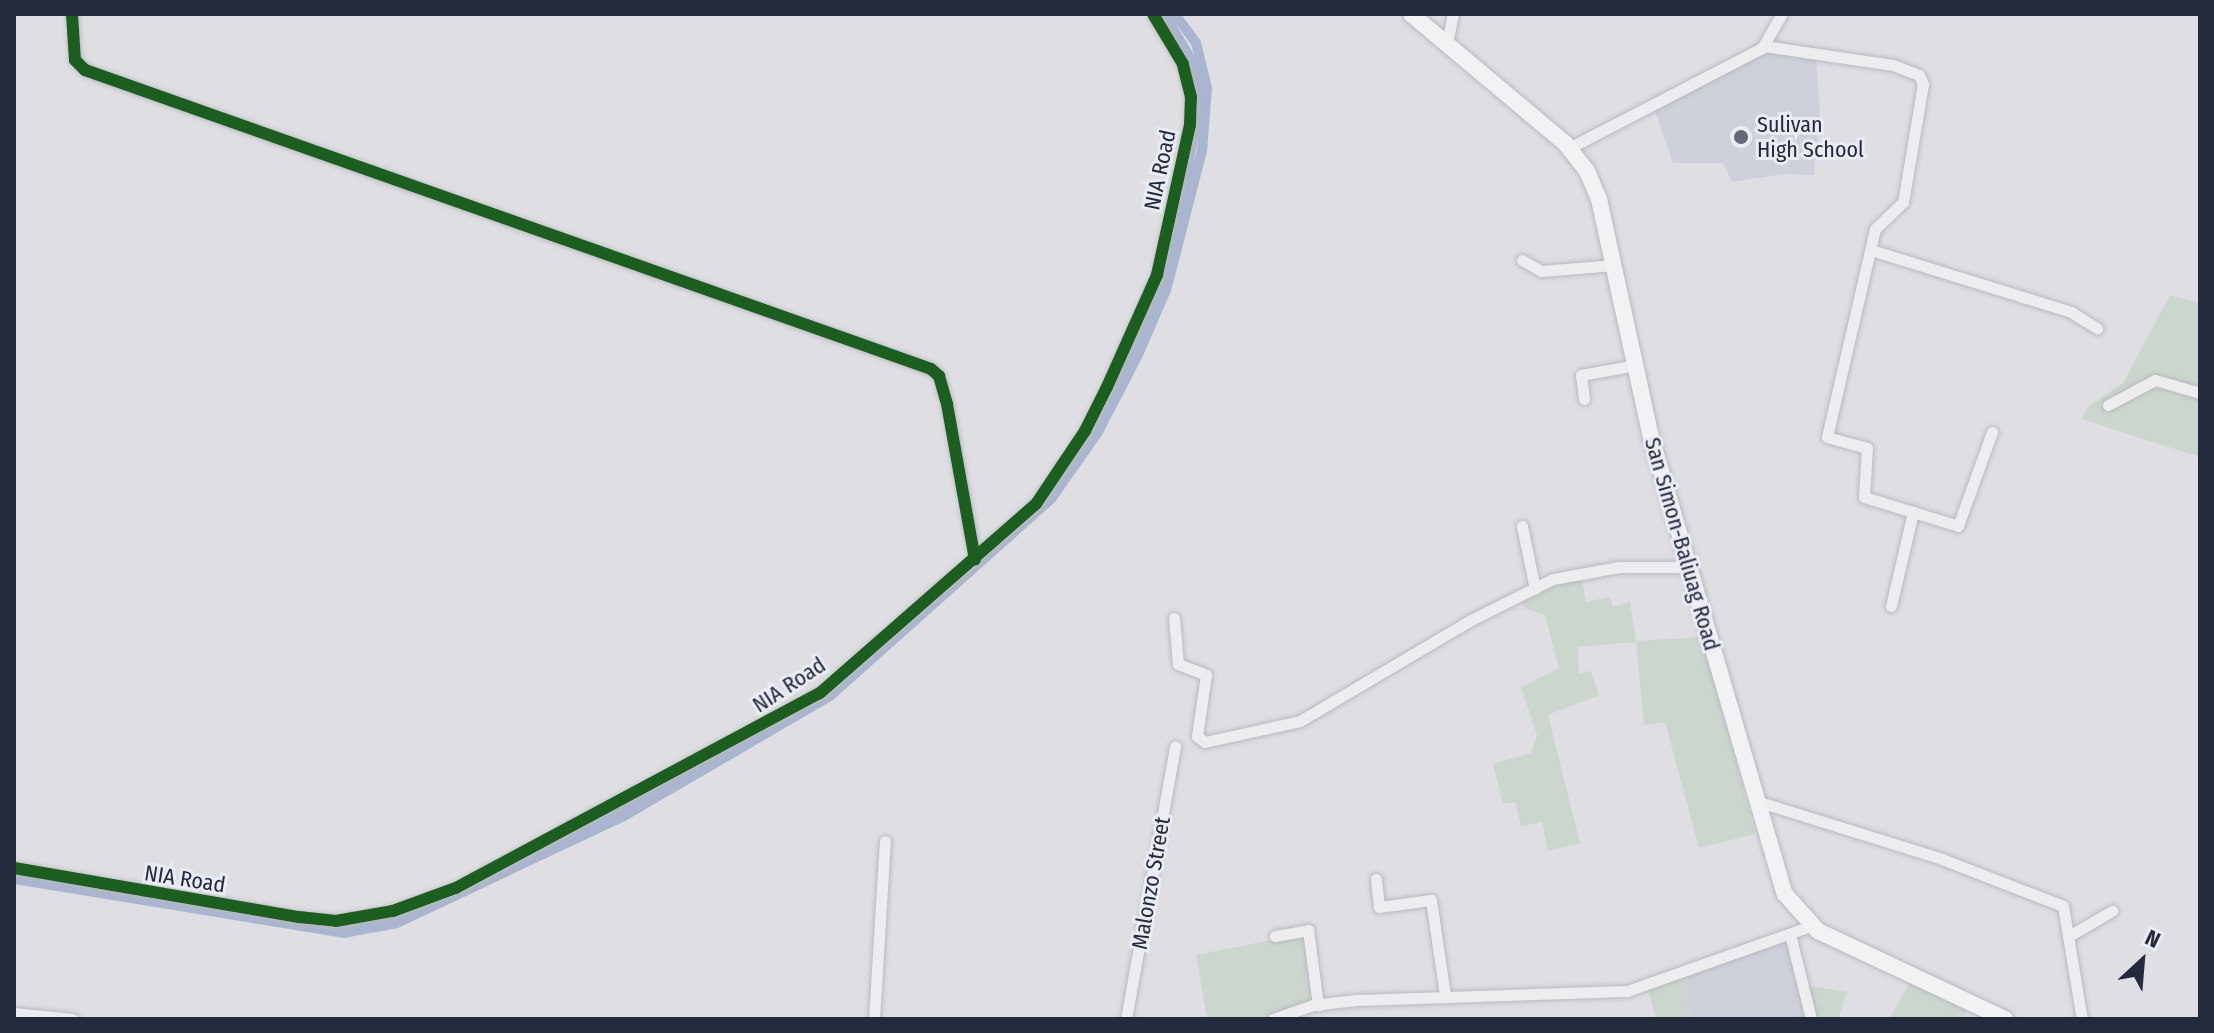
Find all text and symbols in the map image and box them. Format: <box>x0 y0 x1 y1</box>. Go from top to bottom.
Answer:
place label: Sulivan High School <box>1757 111 1864 162</box>
street label: NIA Road <box>1139 127 1181 213</box>
marker: Sulivan High School <box>1732 128 1750 146</box>
street label: San Simon-Baliuag Road <box>1639 435 1725 653</box>
street label: NIA Road <box>748 652 830 718</box>
street label: Malonzo Street <box>1126 815 1176 951</box>
street label: NIA Road <box>143 860 227 898</box>
north arrow <box>2102 921 2182 1001</box>
text: N <box>2141 924 2165 954</box>

